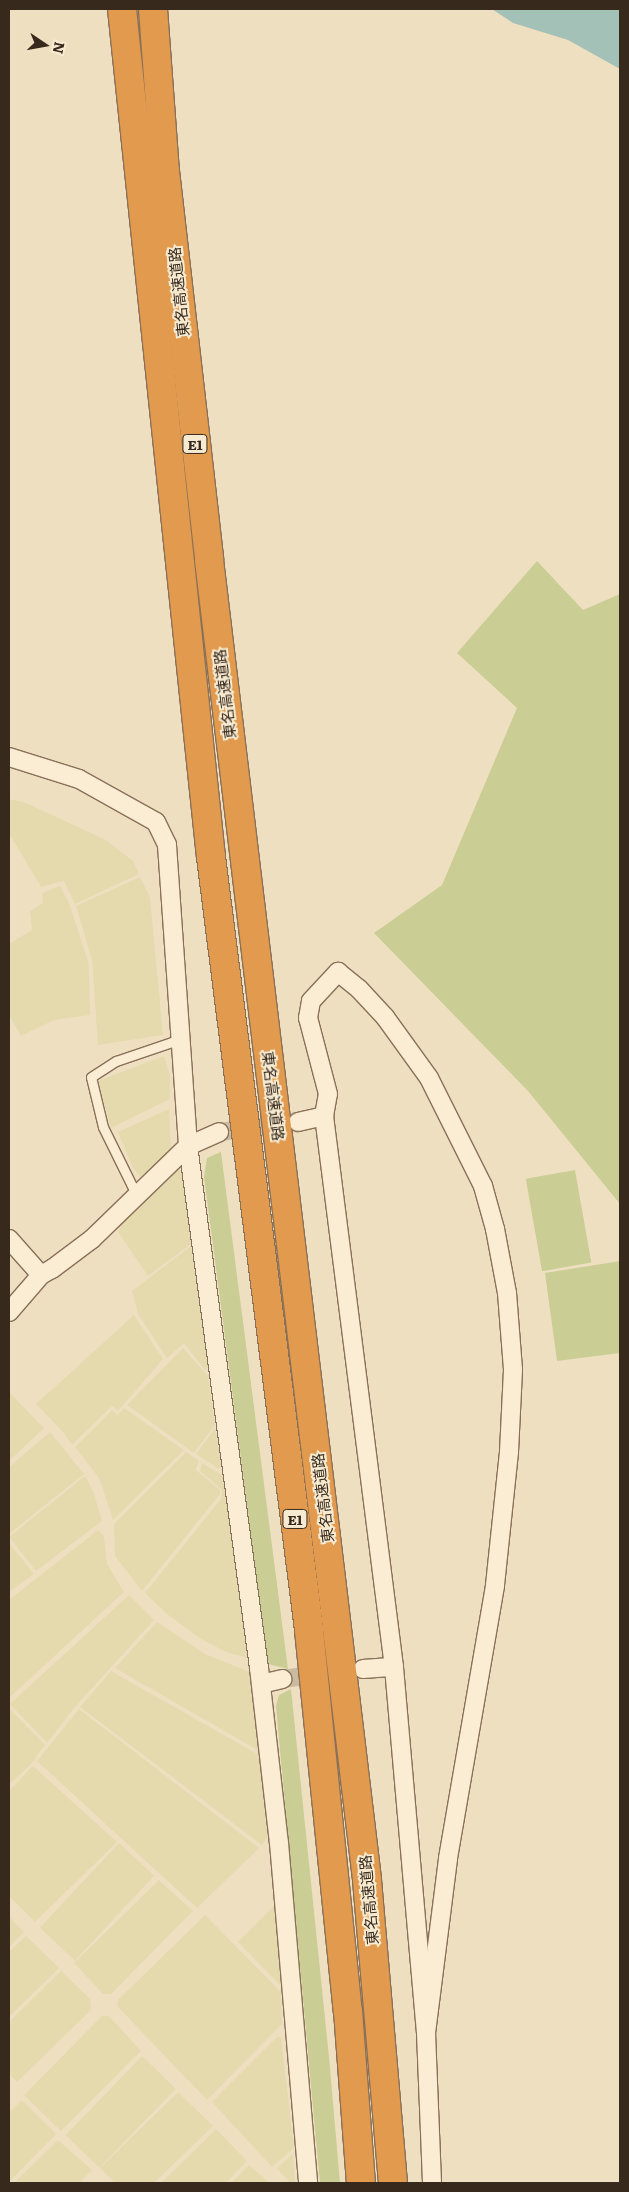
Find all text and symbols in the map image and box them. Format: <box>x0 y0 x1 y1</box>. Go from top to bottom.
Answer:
north arrow <box>20 20 70 70</box>
text: N <box>49 40 71 56</box>
street label: 東名高速道路 <box>164 246 192 338</box>
road number: E1 <box>181 432 209 456</box>
street label: 東名高速道路 <box>210 648 238 740</box>
street label: 東名高速道路 <box>260 1050 288 1142</box>
street label: 東名高速道路 <box>308 1452 336 1544</box>
road number: E1 <box>281 1508 309 1530</box>
street label: 東名高速道路 <box>355 1854 381 1946</box>

